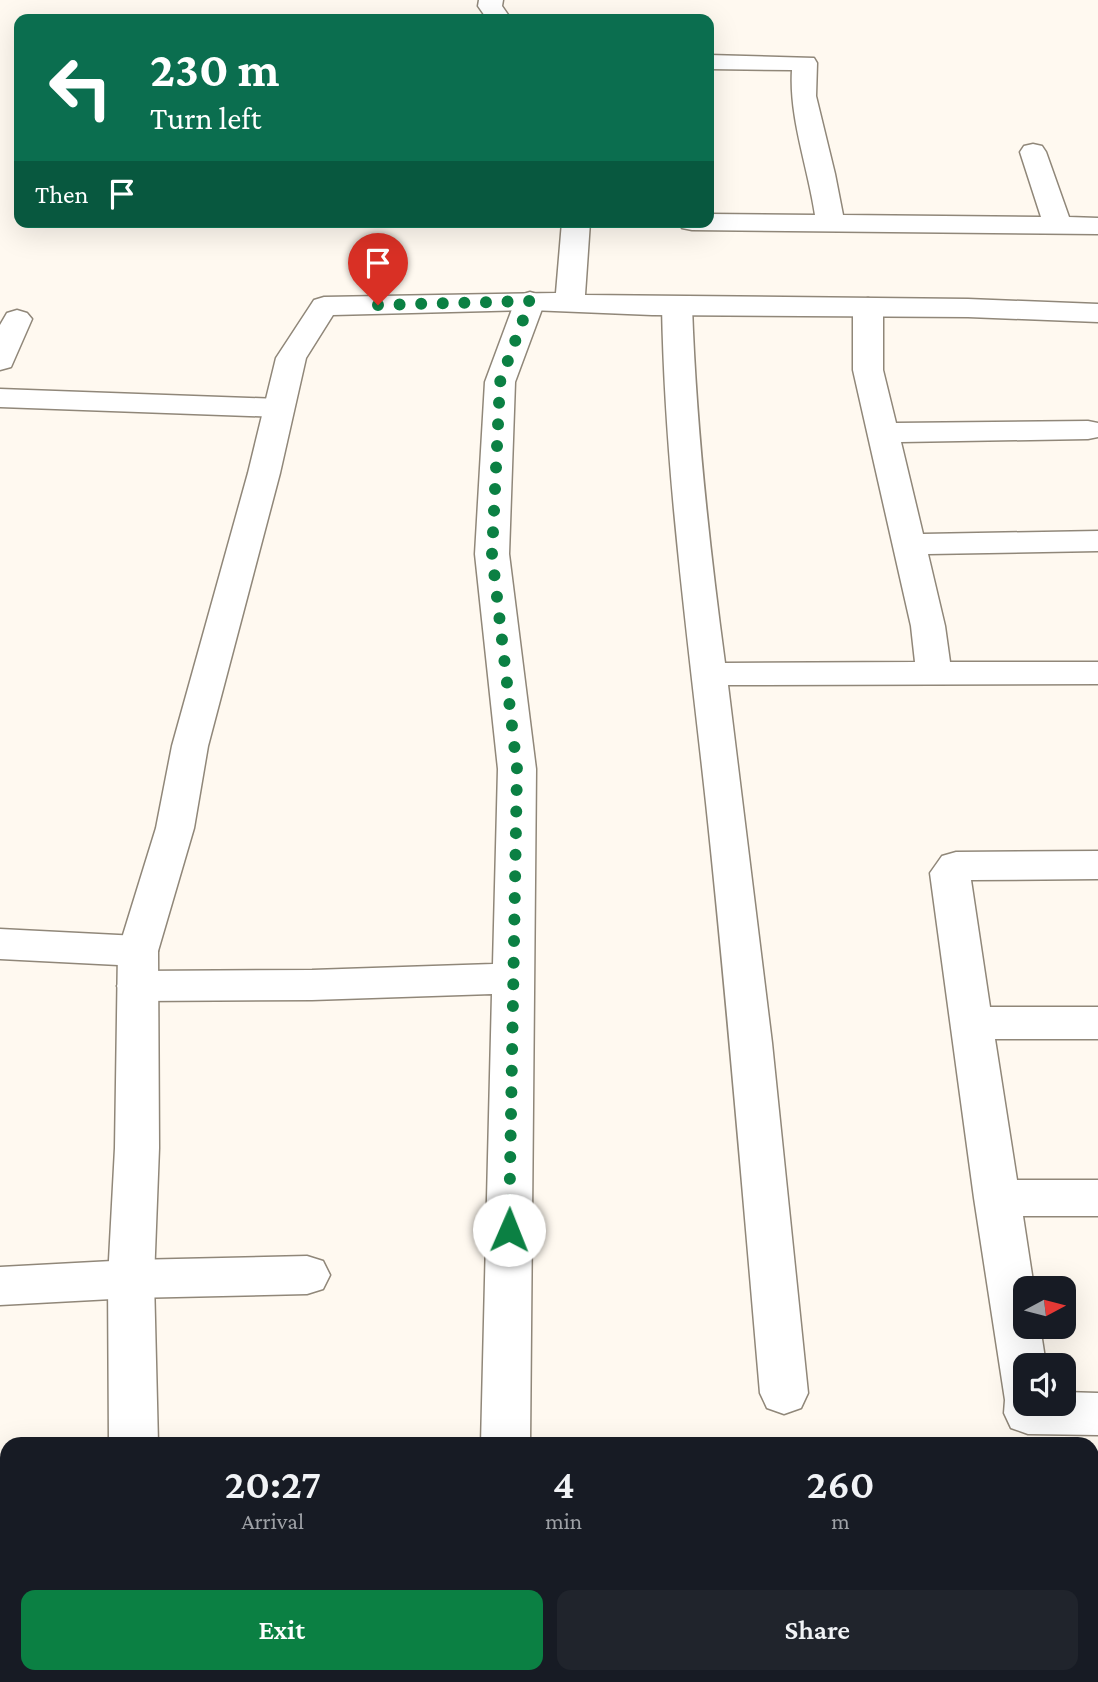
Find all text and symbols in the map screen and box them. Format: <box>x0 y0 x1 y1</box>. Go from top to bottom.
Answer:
icon: left <box>35 42 126 133</box>
text: 230 m <box>150 42 280 97</box>
text: Turn left <box>150 100 261 136</box>
icon: arrive <box>103 175 141 213</box>
text: Then <box>35 180 89 209</box>
pin <box>348 233 408 305</box>
icon: arrive <box>359 244 397 282</box>
position arrow <box>472 1193 546 1267</box>
north arrow <box>1013 1276 1076 1339</box>
map controls <box>1013 1276 1076 1416</box>
button: sound <box>1013 1353 1076 1416</box>
text: 20:27 <box>224 1460 321 1507</box>
text: 4 <box>553 1460 575 1507</box>
text: 260 <box>807 1460 875 1507</box>
text: Arrival <box>241 1508 304 1534</box>
text: min <box>545 1508 582 1534</box>
text: m <box>831 1508 850 1534</box>
button: Exit <box>21 1590 543 1670</box>
button: Share <box>557 1590 1078 1670</box>

